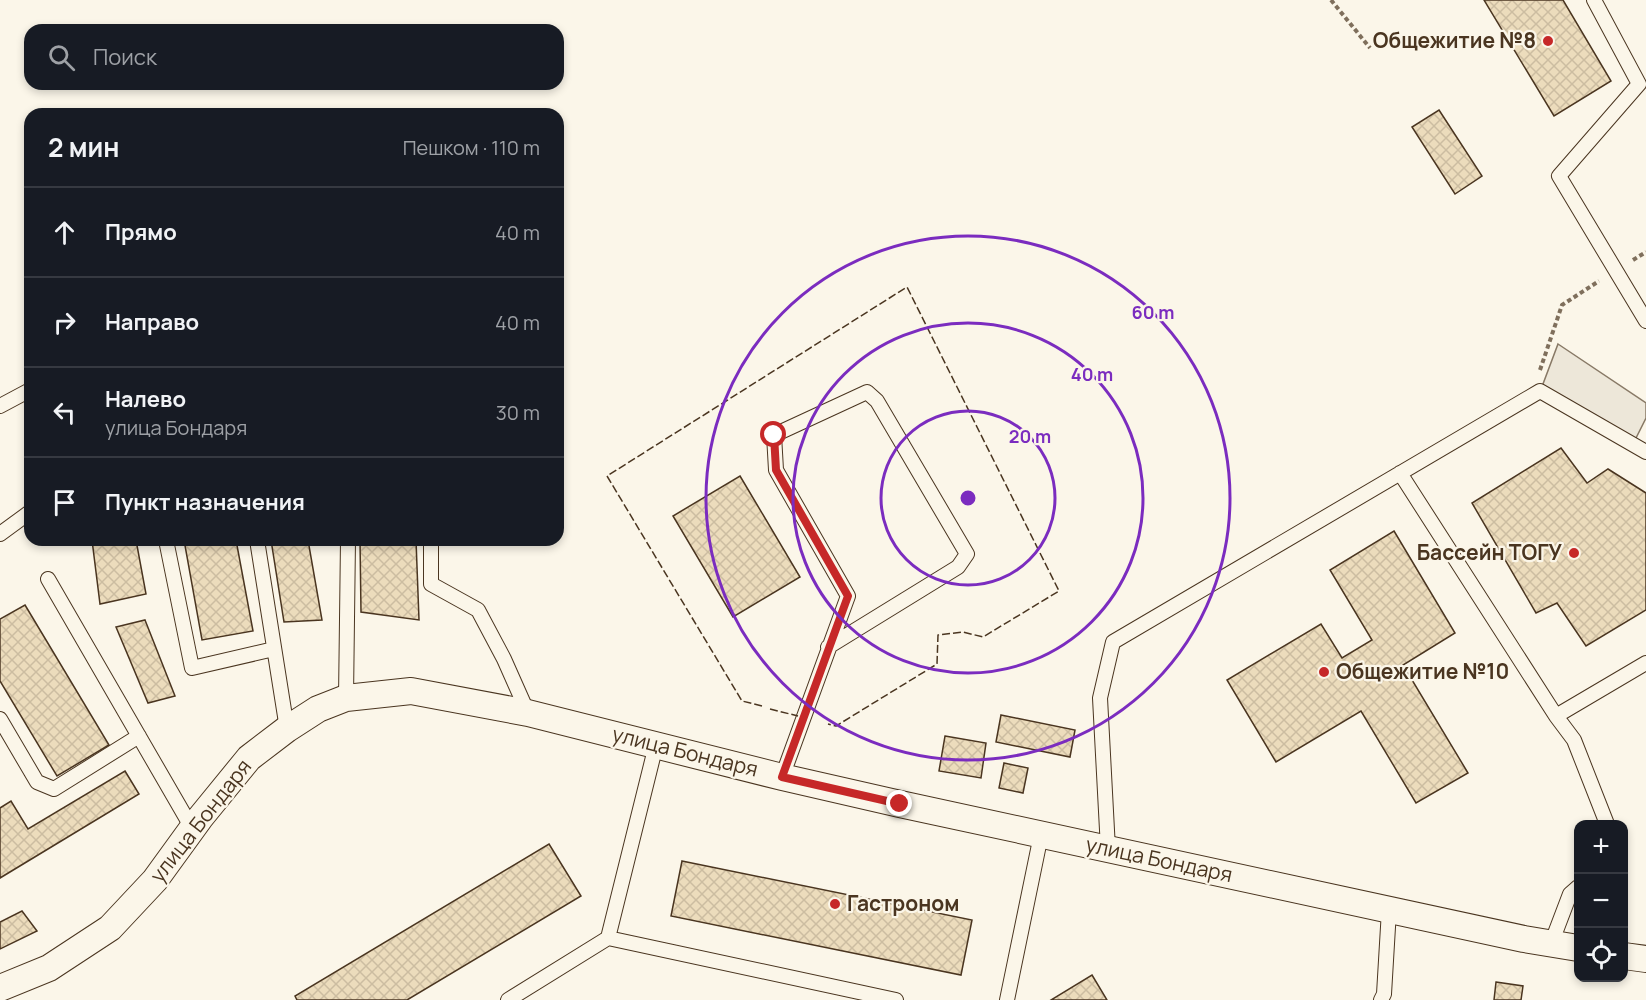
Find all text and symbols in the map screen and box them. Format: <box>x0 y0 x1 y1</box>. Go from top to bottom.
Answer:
search box <box>24 24 564 90</box>
place label: Общежитие №8 <box>1373 26 1536 54</box>
marker: Общежитие №8 <box>1541 34 1555 48</box>
icon: search <box>45 41 78 74</box>
text: Поиск <box>93 42 157 72</box>
text: 2 мин <box>48 129 120 165</box>
text: Пешком · 110 m <box>403 134 540 161</box>
icon: ahead <box>48 216 81 249</box>
text: Прямо <box>105 217 177 247</box>
text: 40 m <box>495 219 540 246</box>
text: 60 m <box>1132 300 1174 324</box>
icon: right <box>48 306 81 339</box>
text: Направо <box>105 307 199 337</box>
text: 40 m <box>495 309 540 336</box>
text: 40 m <box>1071 362 1113 386</box>
text: Налево <box>105 384 186 414</box>
icon: left <box>48 396 81 429</box>
text: 30 m <box>496 399 540 426</box>
text: улица Бондаря <box>105 414 247 441</box>
route start <box>760 421 786 447</box>
text: 20 m <box>1009 424 1051 448</box>
icon: arrive <box>48 486 81 519</box>
text: Пункт назначения <box>105 487 305 517</box>
centre of rings <box>958 488 978 508</box>
place label: Бассейн ТОГУ <box>1417 538 1563 566</box>
marker: Бассейн ТОГУ <box>1567 546 1581 560</box>
place label: Общежитие №10 <box>1336 657 1509 685</box>
marker: Общежитие №10 <box>1317 665 1331 679</box>
street label: улица Бондаря <box>609 719 761 783</box>
street label: улица Бондаря <box>143 753 257 888</box>
route end <box>886 790 912 816</box>
map controls <box>1574 820 1628 982</box>
button: + <box>1574 820 1628 874</box>
street label: улица Бондаря <box>1083 830 1235 888</box>
button: − <box>1574 874 1628 928</box>
place label: Гастроном <box>847 889 959 917</box>
marker: Гастроном <box>828 897 842 911</box>
button: locate <box>1574 928 1628 982</box>

